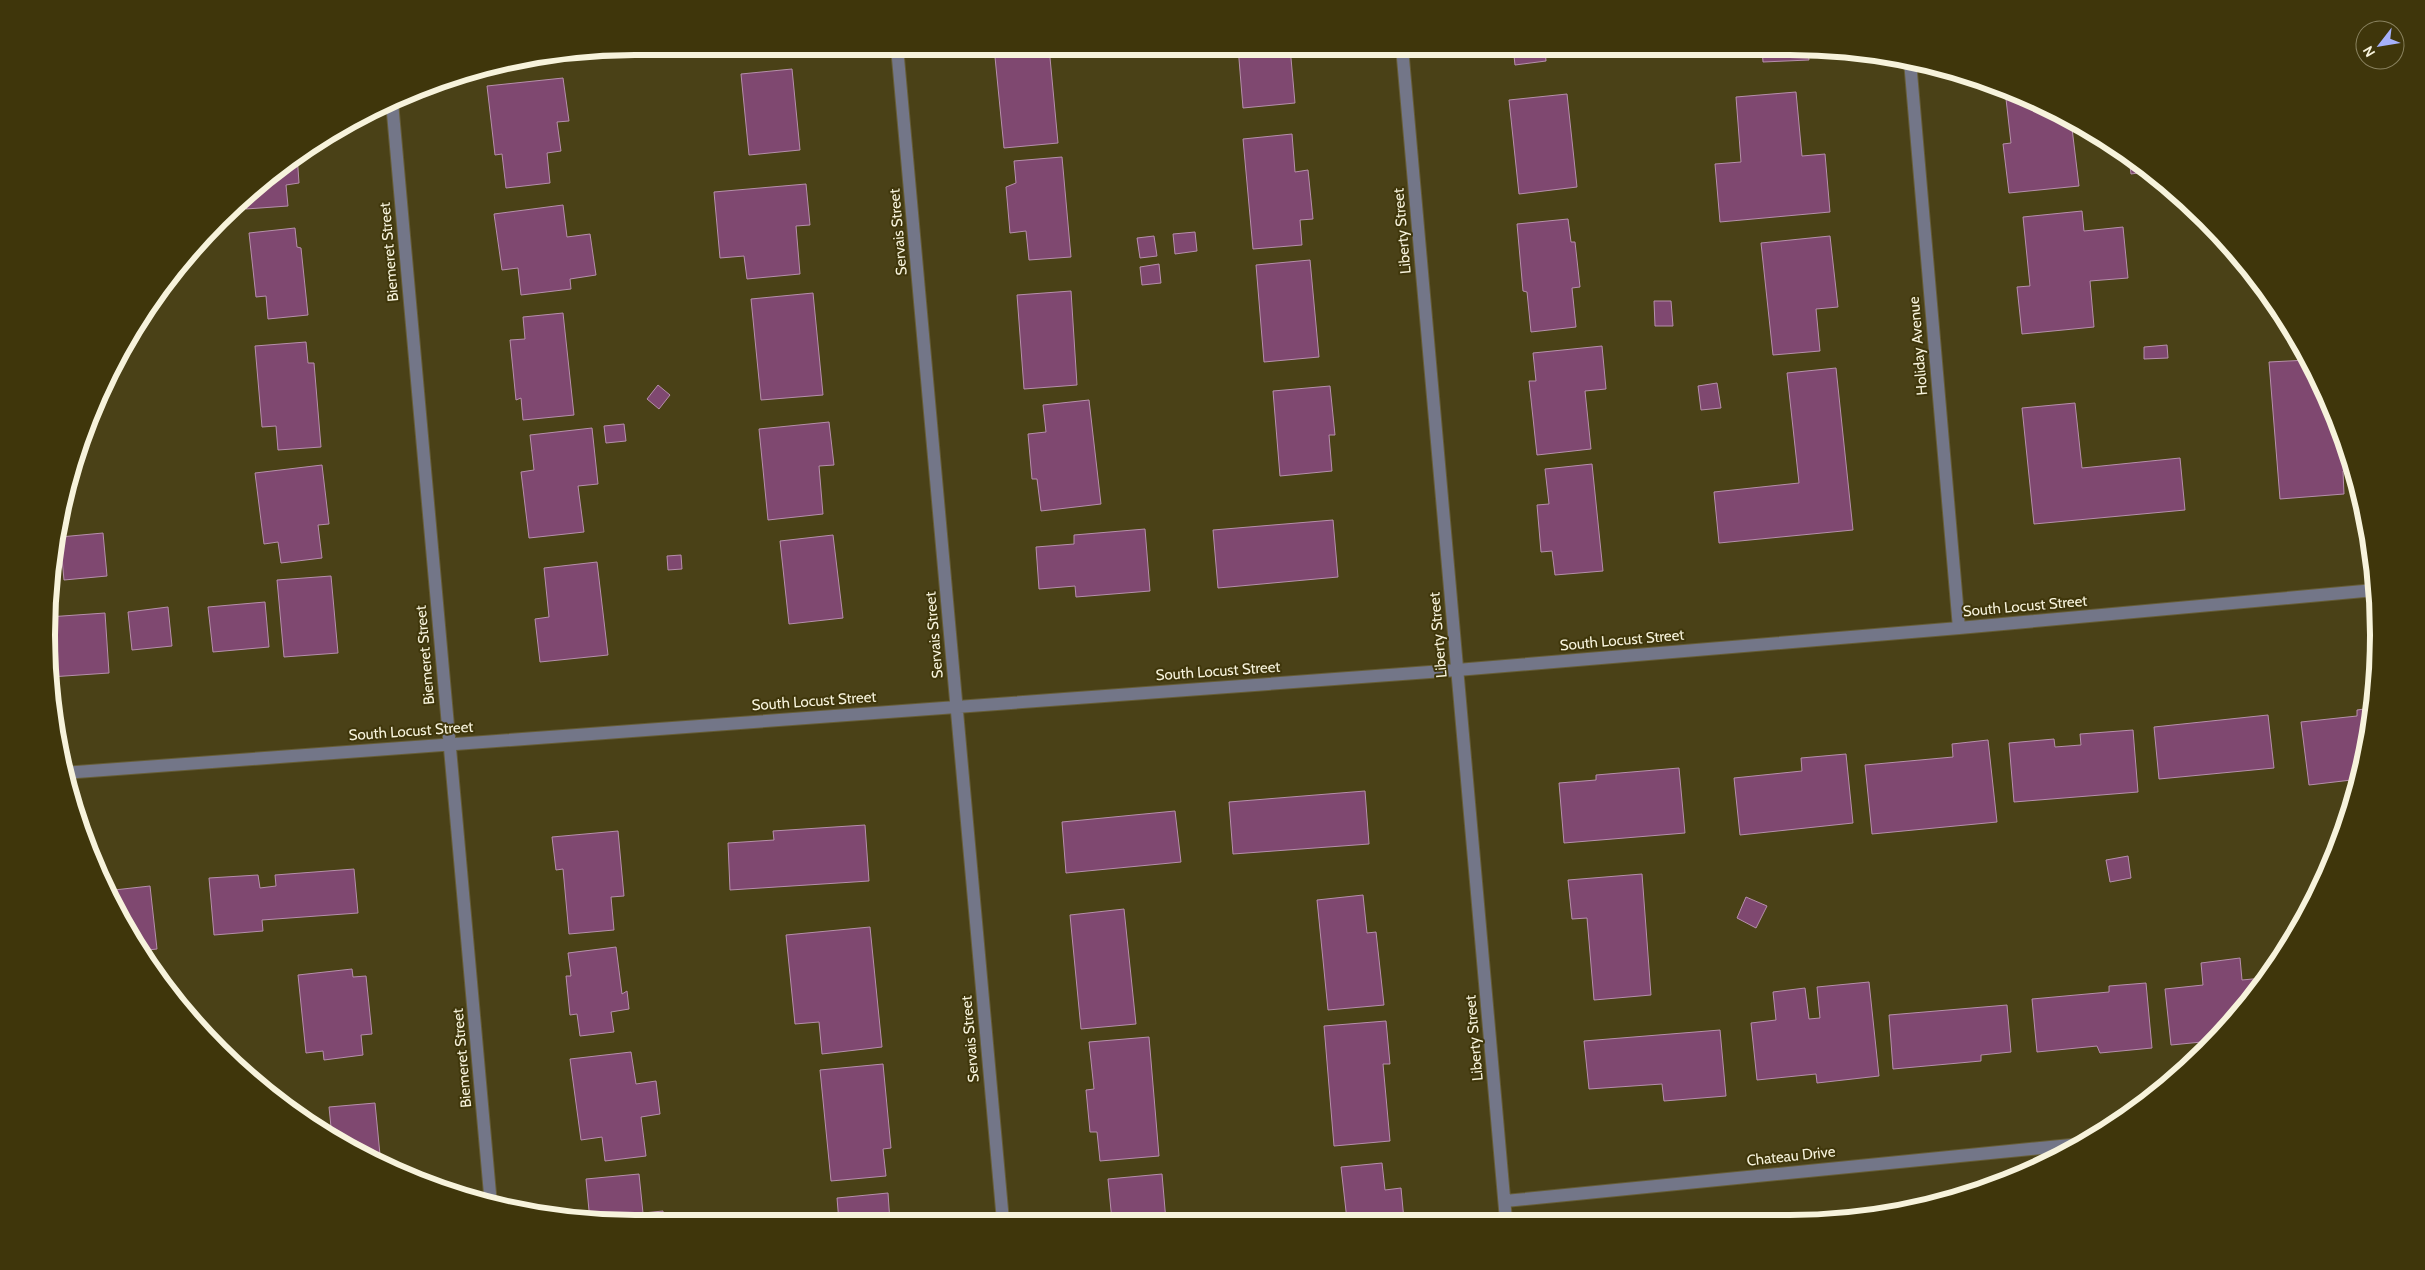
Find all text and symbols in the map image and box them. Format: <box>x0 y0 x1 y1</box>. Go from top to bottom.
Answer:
north arrow <box>2355 20 2405 70</box>
text: N <box>2359 43 2379 61</box>
street label: Liberty Street <box>1389 187 1415 275</box>
street label: Servais Street <box>885 188 911 276</box>
street label: Biemeret Street <box>376 202 402 302</box>
street label: Holiday Avenue <box>1905 296 1931 396</box>
street label: Servais Street <box>921 591 947 679</box>
street label: Liberty Street <box>1425 591 1451 679</box>
street label: South Locust Street <box>1962 592 2088 620</box>
street label: Biemeret Street <box>412 605 438 705</box>
street label: South Locust Street <box>1559 626 1685 654</box>
street label: South Locust Street <box>1155 658 1281 684</box>
street label: South Locust Street <box>751 688 877 714</box>
street label: South Locust Street <box>348 718 474 744</box>
street label: Liberty Street <box>1461 994 1487 1082</box>
street label: Servais Street <box>957 995 983 1083</box>
street label: Biemeret Street <box>449 1008 475 1108</box>
street label: Chateau Drive <box>1746 1142 1837 1170</box>

